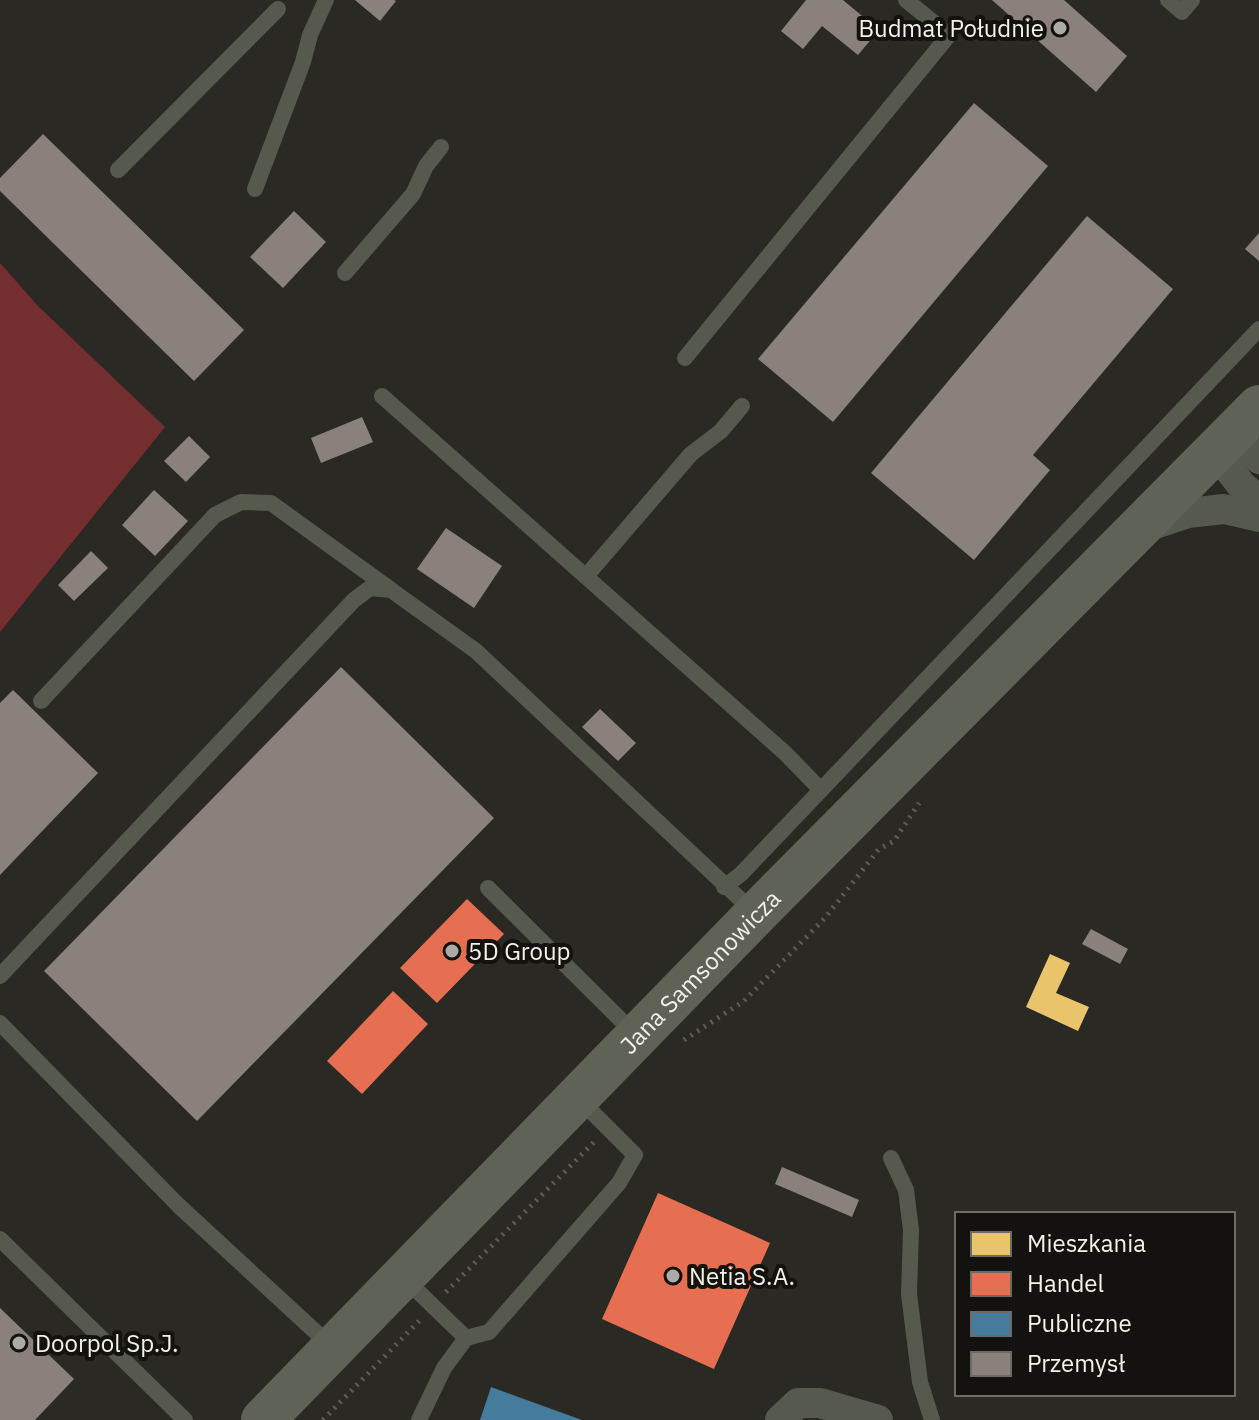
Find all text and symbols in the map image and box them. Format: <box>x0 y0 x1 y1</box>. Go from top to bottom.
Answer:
place label: Budmat Południe <box>858 12 1044 44</box>
marker: Budmat Południe <box>1051 19 1069 37</box>
street label: Jana Samsonowicza <box>612 883 787 1061</box>
place label: 5D Group <box>468 935 571 967</box>
marker: 5D Group <box>443 942 461 960</box>
legend <box>955 1212 1235 1396</box>
text: Mieszkania <box>1027 1227 1146 1259</box>
place label: Netia S.A. <box>689 1260 795 1292</box>
marker: Netia S.A. <box>664 1267 682 1285</box>
text: Handel <box>1027 1267 1104 1299</box>
text: Publiczne <box>1027 1307 1132 1339</box>
place label: Doorpol Sp.J. <box>35 1327 179 1359</box>
marker: Doorpol Sp.J. <box>10 1334 28 1352</box>
text: Przemysł <box>1027 1347 1126 1379</box>

